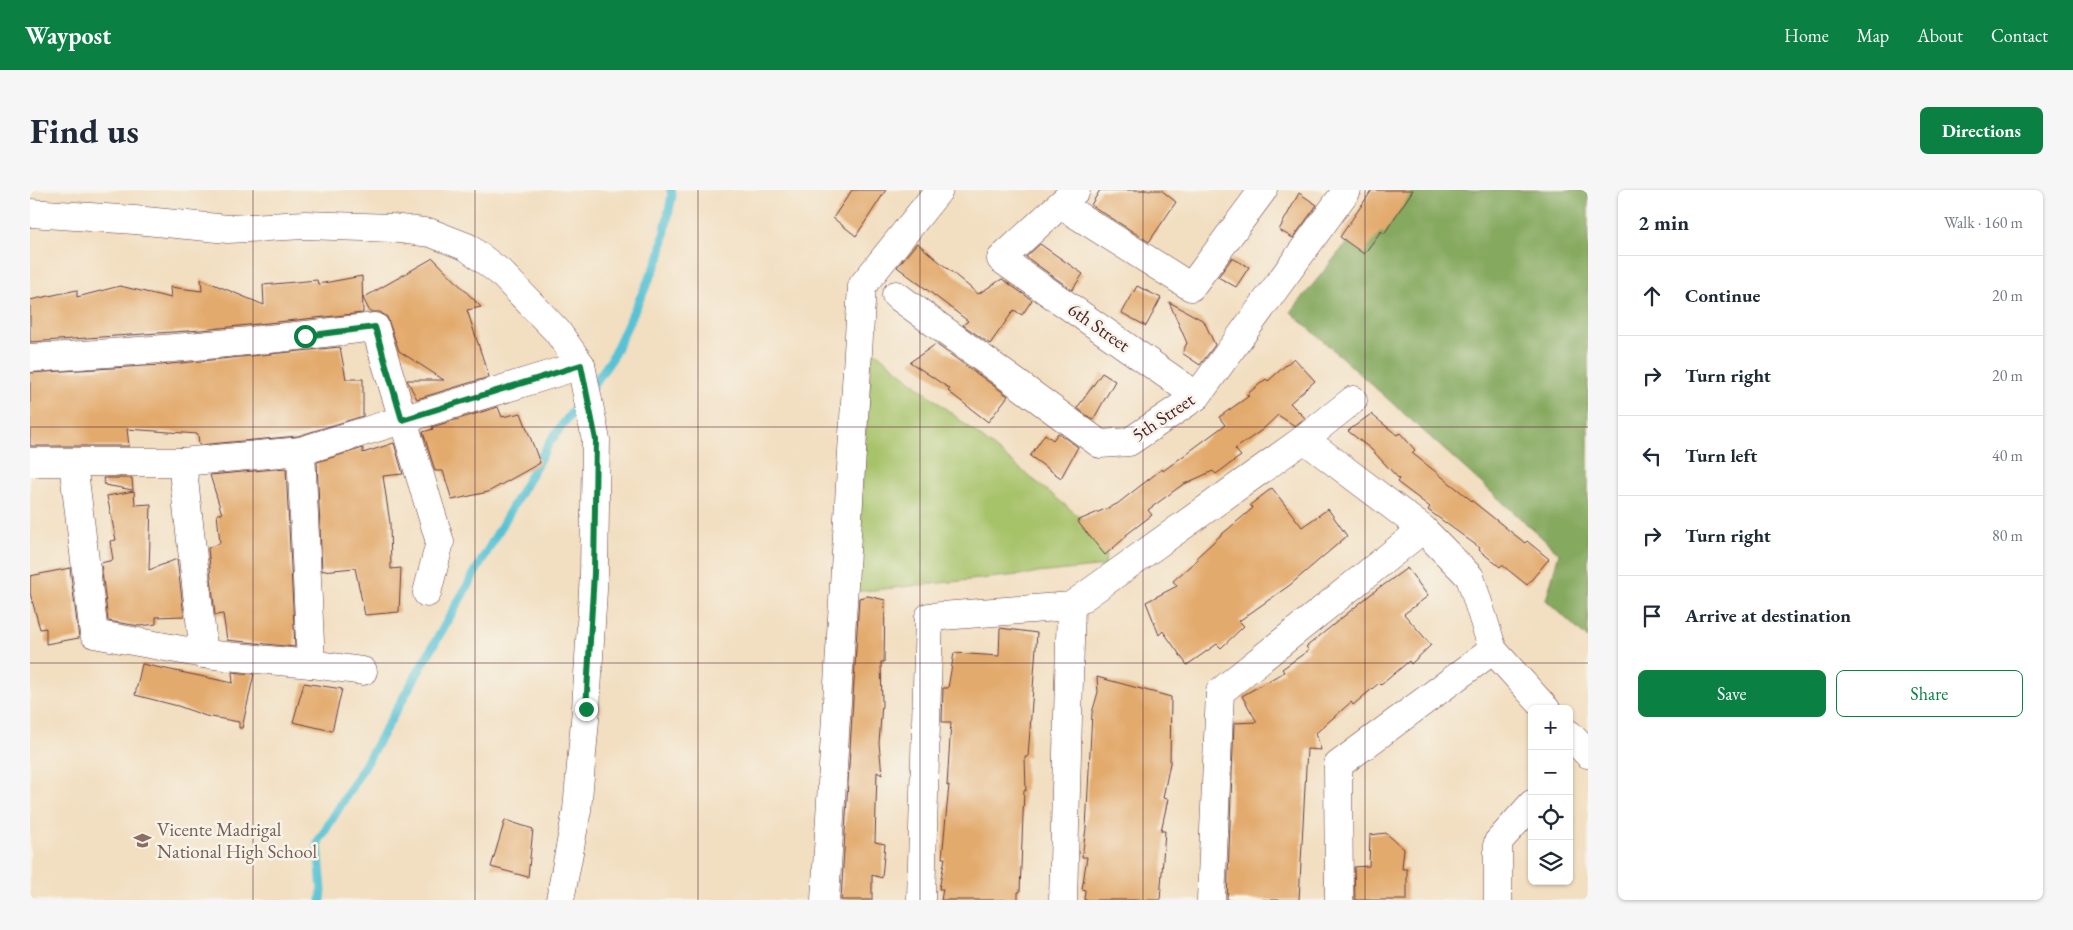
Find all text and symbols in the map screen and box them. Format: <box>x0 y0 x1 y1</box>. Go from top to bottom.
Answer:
text: Waypost <box>25 20 111 51</box>
text: Home <box>1784 24 1829 47</box>
text: Map <box>1857 24 1889 47</box>
text: About <box>1917 24 1963 47</box>
text: Contact <box>1991 24 2048 47</box>
button: Directions <box>1920 107 2043 154</box>
text: Find us <box>30 108 139 153</box>
text: 2 min <box>1638 209 1689 236</box>
text: Walk · 160 m <box>1944 212 2023 233</box>
icon: ahead <box>1638 282 1666 310</box>
text: Continue <box>1685 283 1760 308</box>
text: 20 m <box>1992 285 2023 306</box>
street label: 6th Street <box>1063 297 1135 357</box>
route start <box>294 325 317 348</box>
icon: right <box>1638 362 1666 390</box>
text: Turn right <box>1685 363 1771 388</box>
text: 20 m <box>1992 365 2023 386</box>
street label: 5th Street <box>1127 387 1199 447</box>
icon: left <box>1638 442 1666 470</box>
text: Turn left <box>1685 443 1757 468</box>
text: 40 m <box>1992 445 2023 466</box>
icon: right <box>1638 522 1666 550</box>
text: Turn right <box>1685 523 1771 548</box>
text: 80 m <box>1992 525 2023 546</box>
icon: arrive <box>1638 602 1666 630</box>
text: Arrive at destination <box>1685 603 1851 628</box>
button: Save <box>1638 670 1826 717</box>
button: Share <box>1836 670 2023 717</box>
route end <box>575 698 598 721</box>
map controls <box>1528 705 1573 885</box>
button: + <box>1528 705 1573 750</box>
button: − <box>1528 750 1573 795</box>
button: locate <box>1528 795 1573 840</box>
place label: Vicente Madrigal National High School <box>157 817 317 864</box>
school or university icon: Vicente Madrigal National High School <box>133 830 153 850</box>
button: layers <box>1528 840 1573 885</box>

